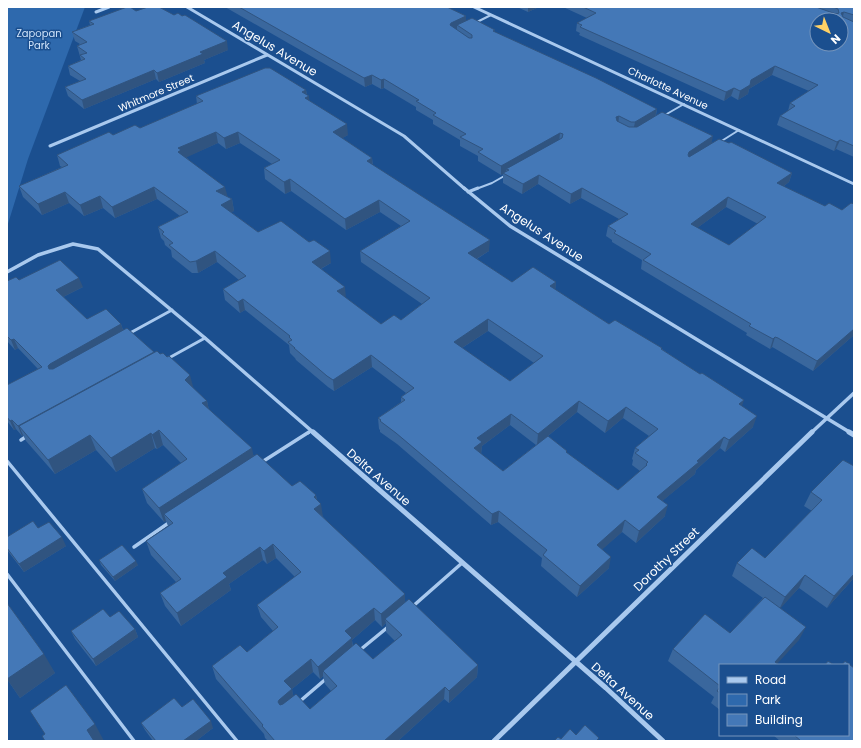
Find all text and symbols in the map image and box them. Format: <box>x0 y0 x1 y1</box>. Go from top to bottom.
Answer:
north arrow <box>809 12 849 52</box>
street label: Angelus Avenue <box>229 16 321 80</box>
park label: Zapopan Park <box>16 26 62 53</box>
text: N <box>827 31 844 48</box>
street label: Charlotte Avenue <box>625 63 711 113</box>
street label: Whitmore Street <box>116 70 196 116</box>
street label: Angelus Avenue <box>497 199 587 265</box>
street label: Delta Avenue <box>343 444 415 510</box>
street label: Dorothy Street <box>629 523 703 595</box>
street label: Delta Avenue <box>588 658 658 724</box>
legend <box>719 664 849 736</box>
text: Road <box>755 671 786 688</box>
text: Park <box>755 691 782 708</box>
text: Building <box>755 711 803 728</box>

